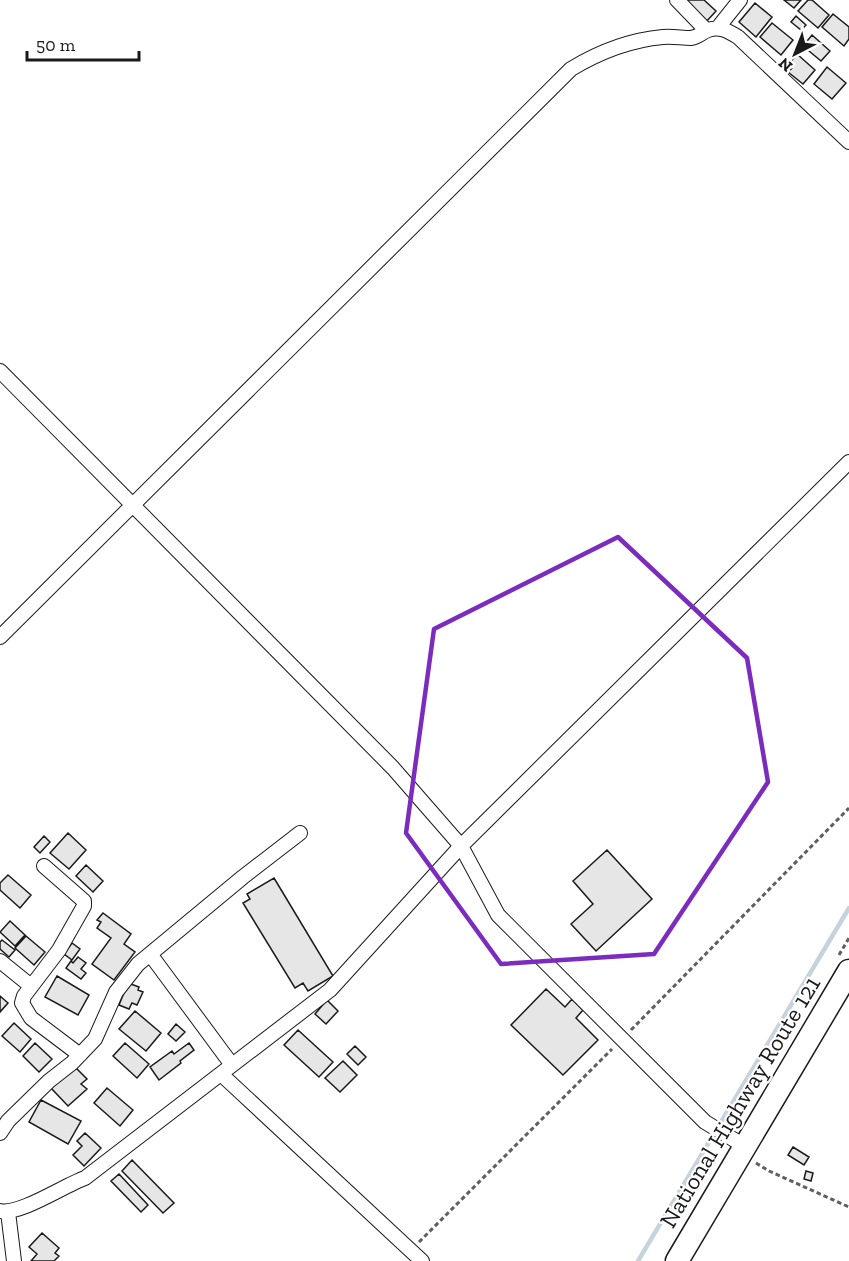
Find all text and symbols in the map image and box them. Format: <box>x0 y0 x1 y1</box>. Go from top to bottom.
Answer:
scale bar <box>27 24 140 62</box>
north arrow <box>765 24 825 84</box>
text: 50 m <box>36 34 76 56</box>
text: N <box>774 54 796 76</box>
street label: National Highway Route 121 <box>653 971 826 1233</box>

